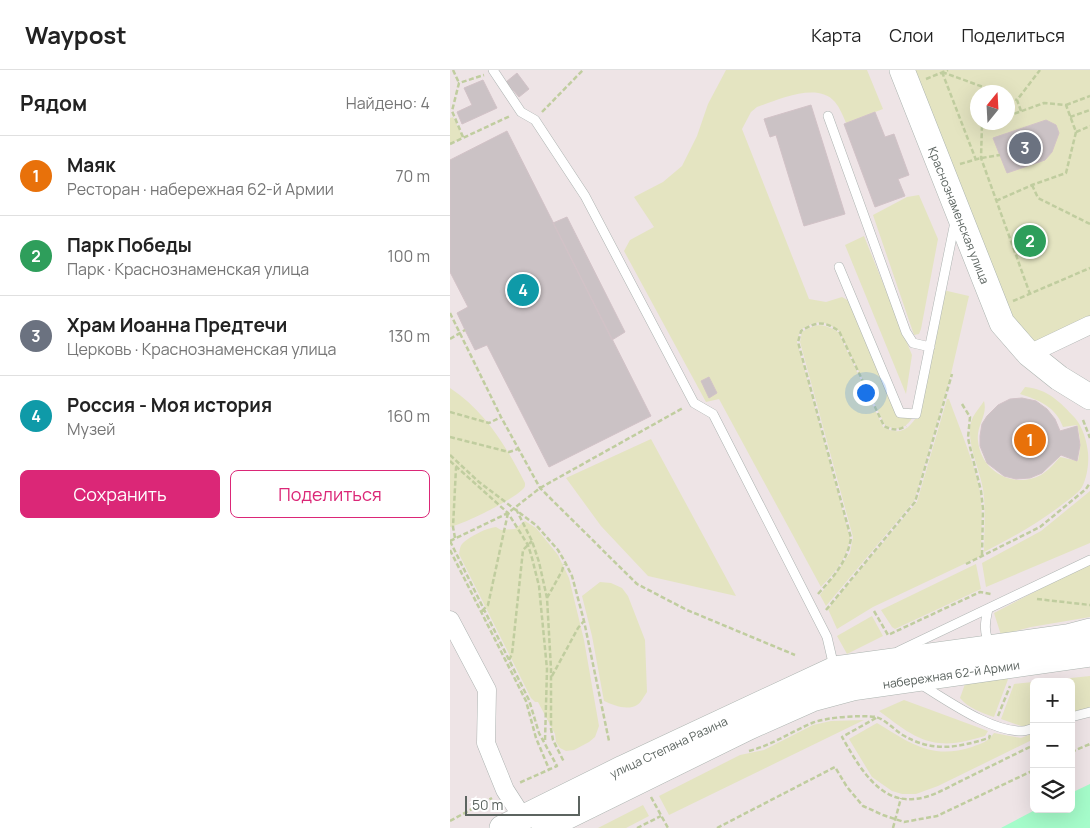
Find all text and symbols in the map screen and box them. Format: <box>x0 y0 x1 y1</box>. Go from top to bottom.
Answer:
text: Waypost <box>25 18 127 51</box>
text: Карта <box>811 23 861 47</box>
text: Слои <box>889 23 933 47</box>
text: Поделиться <box>961 23 1065 47</box>
north arrow <box>970 85 1015 130</box>
text: Рядом <box>20 89 87 117</box>
text: Найдено: 4 <box>346 92 430 114</box>
pin: 3 <box>1009 129 1041 167</box>
street label: Краснознаменская улица <box>925 144 994 286</box>
text: Маяк <box>67 152 116 178</box>
text: 1 <box>32 165 40 187</box>
text: 70 m <box>395 165 430 187</box>
text: Ресторан · набережная 62-й Армии <box>67 178 334 200</box>
pin: 2 <box>1014 222 1046 260</box>
text: Парк Победы <box>67 232 192 258</box>
text: 2 <box>31 245 41 267</box>
text: 100 m <box>387 245 430 267</box>
text: Парк · Краснознаменская улица <box>67 258 309 280</box>
pin: 4 <box>507 271 539 309</box>
text: Храм Иоанна Предтечи <box>67 312 287 338</box>
text: 3 <box>31 325 41 347</box>
text: 130 m <box>388 325 430 347</box>
text: Церковь · Краснознаменская улица <box>67 338 336 360</box>
your location <box>853 380 879 406</box>
text: Россия - Моя история <box>67 392 272 418</box>
text: 4 <box>31 405 41 427</box>
text: 160 m <box>387 405 430 427</box>
text: Музей <box>67 418 115 440</box>
pin: 1 <box>1014 421 1046 459</box>
button: Сохранить <box>20 470 220 518</box>
button: Поделиться <box>230 470 430 518</box>
street label: набережная 62-й Армии <box>881 656 1021 692</box>
map controls <box>1030 678 1075 813</box>
button: + <box>1030 678 1075 723</box>
street label: улица Степана Разина <box>607 712 730 782</box>
button: − <box>1030 723 1075 768</box>
button: layers <box>1030 768 1075 813</box>
scale bar <box>465 793 580 816</box>
text: 50 m <box>472 795 503 814</box>

